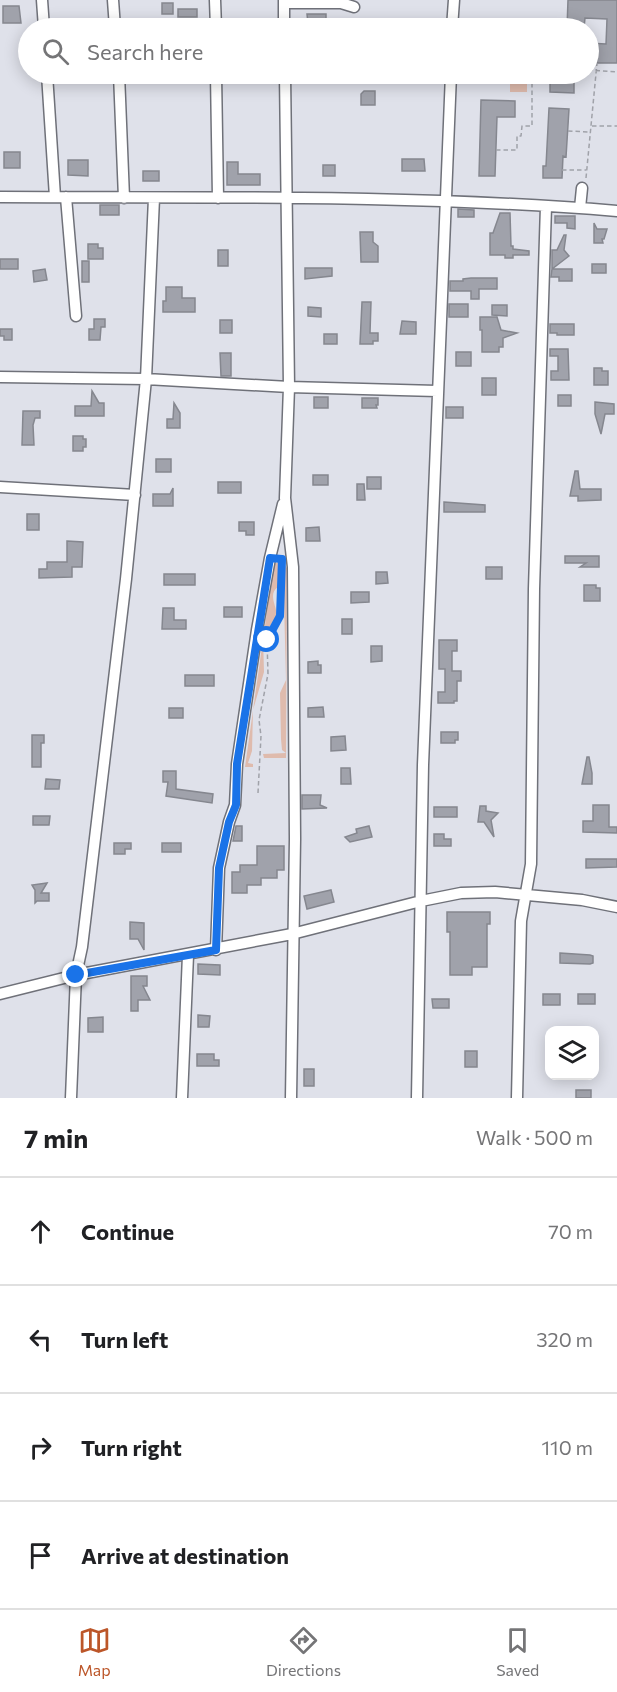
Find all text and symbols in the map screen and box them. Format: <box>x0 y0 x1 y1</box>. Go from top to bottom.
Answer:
search box <box>18 18 599 84</box>
icon: search <box>39 35 72 68</box>
text: Search here <box>87 38 203 65</box>
route start <box>253 626 279 652</box>
route end <box>62 961 88 987</box>
map controls <box>545 1026 599 1080</box>
button: layers <box>545 1026 599 1080</box>
text: 7 min <box>24 1122 88 1153</box>
text: Walk · 500 m <box>476 1125 593 1149</box>
icon: ahead <box>24 1215 57 1248</box>
text: Continue <box>81 1218 174 1245</box>
text: 70 m <box>548 1219 593 1243</box>
icon: left <box>24 1323 57 1356</box>
text: Turn left <box>81 1326 168 1353</box>
text: 320 m <box>536 1327 593 1351</box>
icon: right <box>24 1431 57 1464</box>
text: Turn right <box>81 1434 182 1461</box>
text: 110 m <box>542 1435 593 1459</box>
icon: arrive <box>24 1539 57 1572</box>
text: Arrive at destination <box>81 1542 289 1569</box>
tab: Map <box>78 1624 111 1679</box>
tab: Directions <box>266 1624 341 1679</box>
tab: Saved <box>496 1624 539 1679</box>

